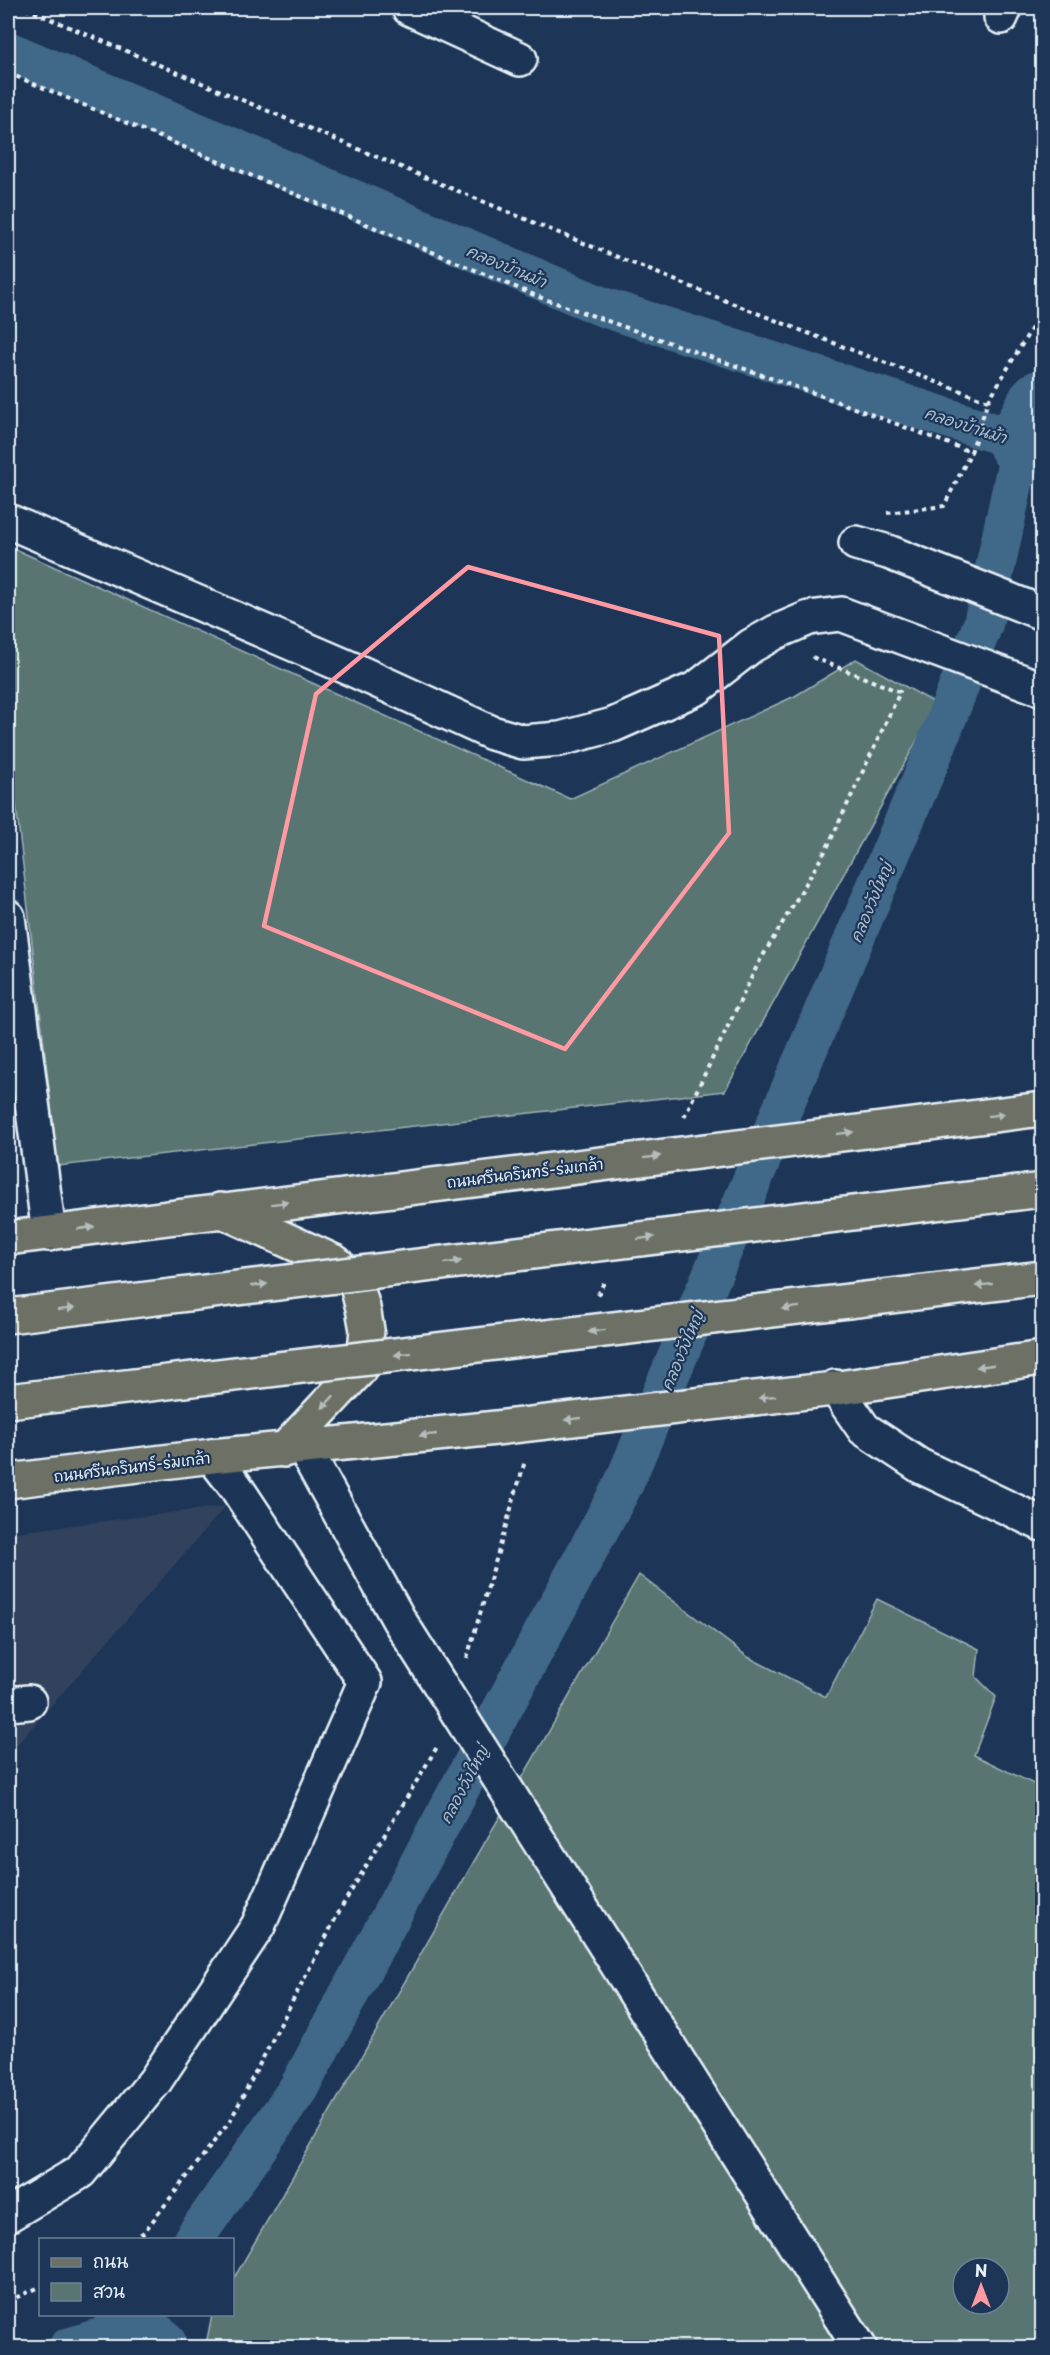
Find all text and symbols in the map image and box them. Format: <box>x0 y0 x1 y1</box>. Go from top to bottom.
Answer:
water label: คลองบ้านม้า <box>463 237 552 293</box>
water label: คลองบ้านม้า <box>922 400 1011 449</box>
water label: คลองวังใหญ่ <box>842 855 899 946</box>
one-way arrow <box>986 1110 1005 1120</box>
one-way arrow <box>836 1128 855 1138</box>
street label: ถนนศรีนครินทร์-ร่มเกล้า <box>445 1151 605 1193</box>
one-way arrow <box>642 1152 661 1161</box>
one-way arrow <box>270 1198 289 1208</box>
one-way arrow <box>77 1224 96 1233</box>
one-way arrow <box>637 1233 656 1243</box>
one-way arrow <box>443 1257 462 1266</box>
one-way arrow <box>250 1280 269 1290</box>
one-way arrow <box>975 1280 994 1290</box>
water label: คลองวังใหญ่ <box>653 1303 710 1394</box>
one-way arrow <box>781 1303 800 1313</box>
one-way arrow <box>56 1304 75 1313</box>
one-way arrow <box>588 1326 607 1336</box>
one-way arrow <box>394 1349 413 1358</box>
one-way arrow <box>975 1362 994 1371</box>
one-way arrow <box>757 1392 776 1402</box>
one-way arrow <box>321 1395 335 1410</box>
one-way arrow <box>563 1415 582 1424</box>
one-way arrow <box>419 1430 438 1440</box>
street label: ถนนศรีนครินทร์-ร่มเกล้า <box>52 1445 212 1487</box>
water label: คลองวังใหญ่ <box>433 1738 495 1827</box>
legend <box>39 2238 234 2316</box>
text: ถนน <box>93 2247 128 2274</box>
north arrow <box>951 2256 1011 2316</box>
text: N <box>975 2258 987 2282</box>
text: สวน <box>93 2277 125 2304</box>

